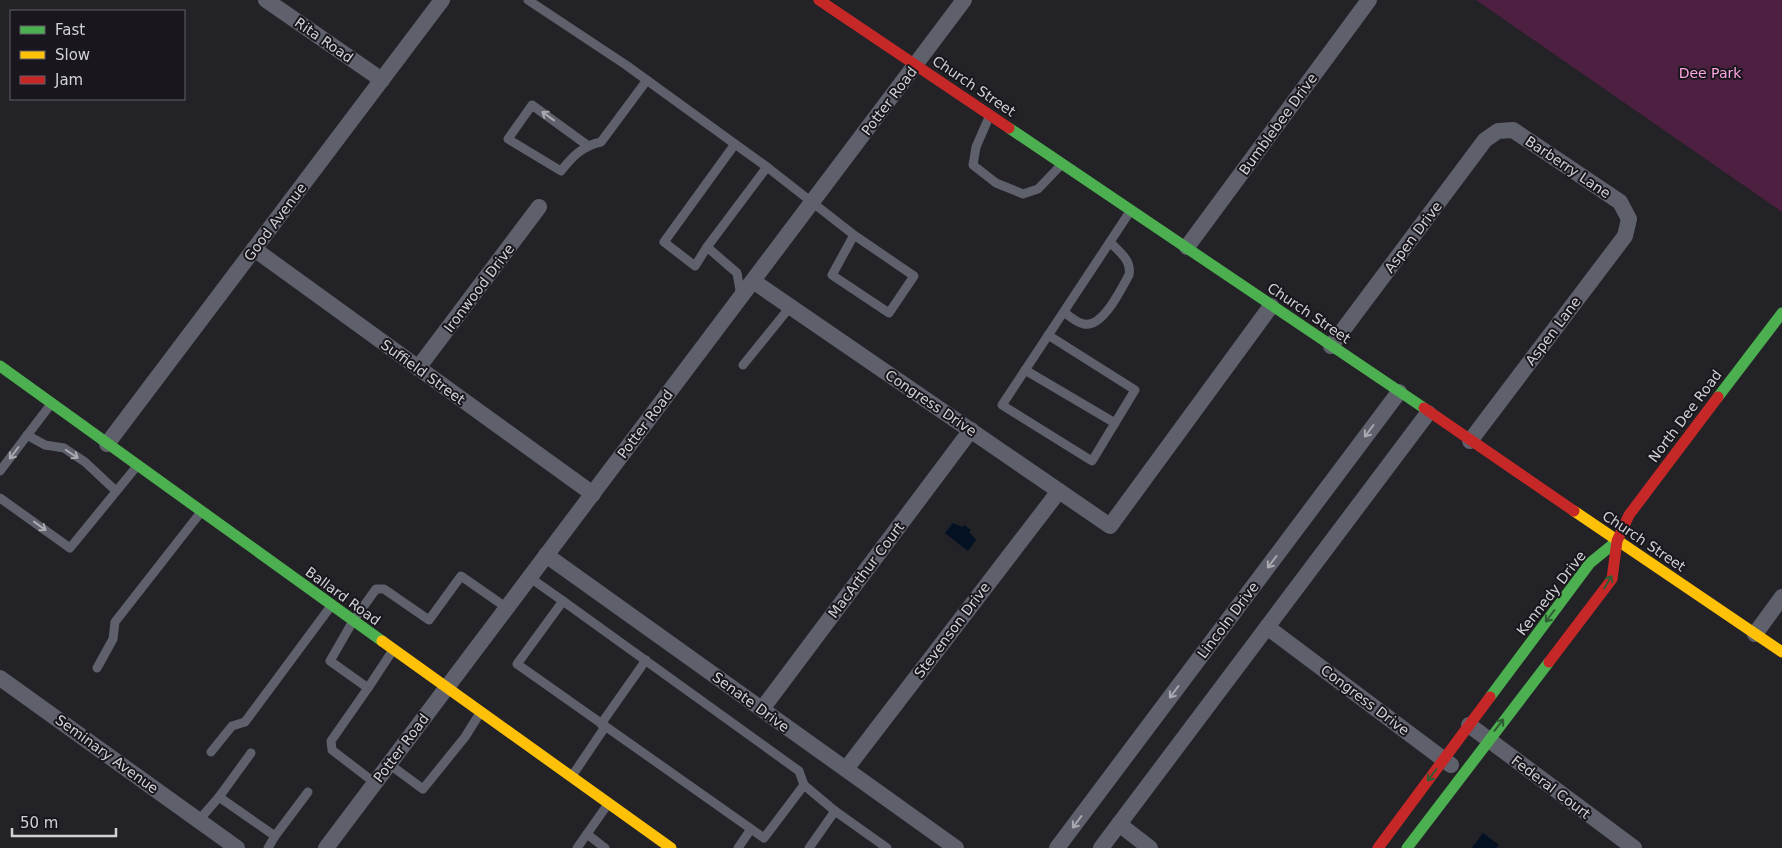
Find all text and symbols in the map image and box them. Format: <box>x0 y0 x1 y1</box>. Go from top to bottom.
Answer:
legend <box>10 10 185 100</box>
street label: Rita Road <box>292 14 356 66</box>
text: Fast <box>55 21 85 39</box>
text: Slow <box>55 46 90 64</box>
street label: Church Street <box>930 52 1019 120</box>
street label: Potter Road <box>858 64 920 138</box>
park label: Dee Park <box>1679 65 1742 81</box>
street label: Bumblebee Drive <box>1236 70 1320 178</box>
text: Jam <box>54 71 83 89</box>
one-way arrow <box>541 111 555 122</box>
street label: Barberry Lane <box>1522 133 1614 201</box>
street label: Good Avenue <box>241 180 309 264</box>
street label: Aspen Drive <box>1381 198 1445 276</box>
street label: Ironwood Drive <box>441 241 517 335</box>
street label: Church Street <box>1265 279 1354 347</box>
street label: Aspen Lane <box>1522 294 1584 368</box>
street label: Suffield Street <box>378 336 468 408</box>
street label: Congress Drive <box>882 367 980 439</box>
street label: North Dee Road <box>1645 367 1725 465</box>
street label: Potter Road <box>614 387 676 461</box>
one-way arrow <box>1364 424 1375 437</box>
one-way arrow <box>8 446 19 459</box>
one-way arrow <box>64 449 78 459</box>
street label: Church Street <box>1600 507 1689 575</box>
street label: MacArthur Court <box>825 519 907 621</box>
one-way arrow <box>32 521 46 531</box>
street label: Kennedy Drive <box>1513 548 1589 638</box>
one-way arrow <box>1267 555 1277 569</box>
street label: Ballard Road <box>302 564 384 628</box>
one-way arrow <box>1603 574 1613 589</box>
street label: Stevenson Drive <box>911 579 993 681</box>
street label: Lincoln Drive <box>1194 579 1262 661</box>
one-way arrow <box>1545 609 1555 623</box>
street label: Congress Drive <box>1318 662 1412 738</box>
street label: Senate Drive <box>710 669 792 735</box>
one-way arrow <box>1169 685 1180 698</box>
street label: Seminary Avenue <box>53 711 161 797</box>
street label: Potter Road <box>370 711 432 785</box>
one-way arrow <box>1494 719 1505 732</box>
street label: Federal Court <box>1508 752 1594 822</box>
one-way arrow <box>1427 768 1437 782</box>
scale bar <box>12 806 116 838</box>
text: 50 m <box>20 814 58 832</box>
one-way arrow <box>1072 815 1082 829</box>

